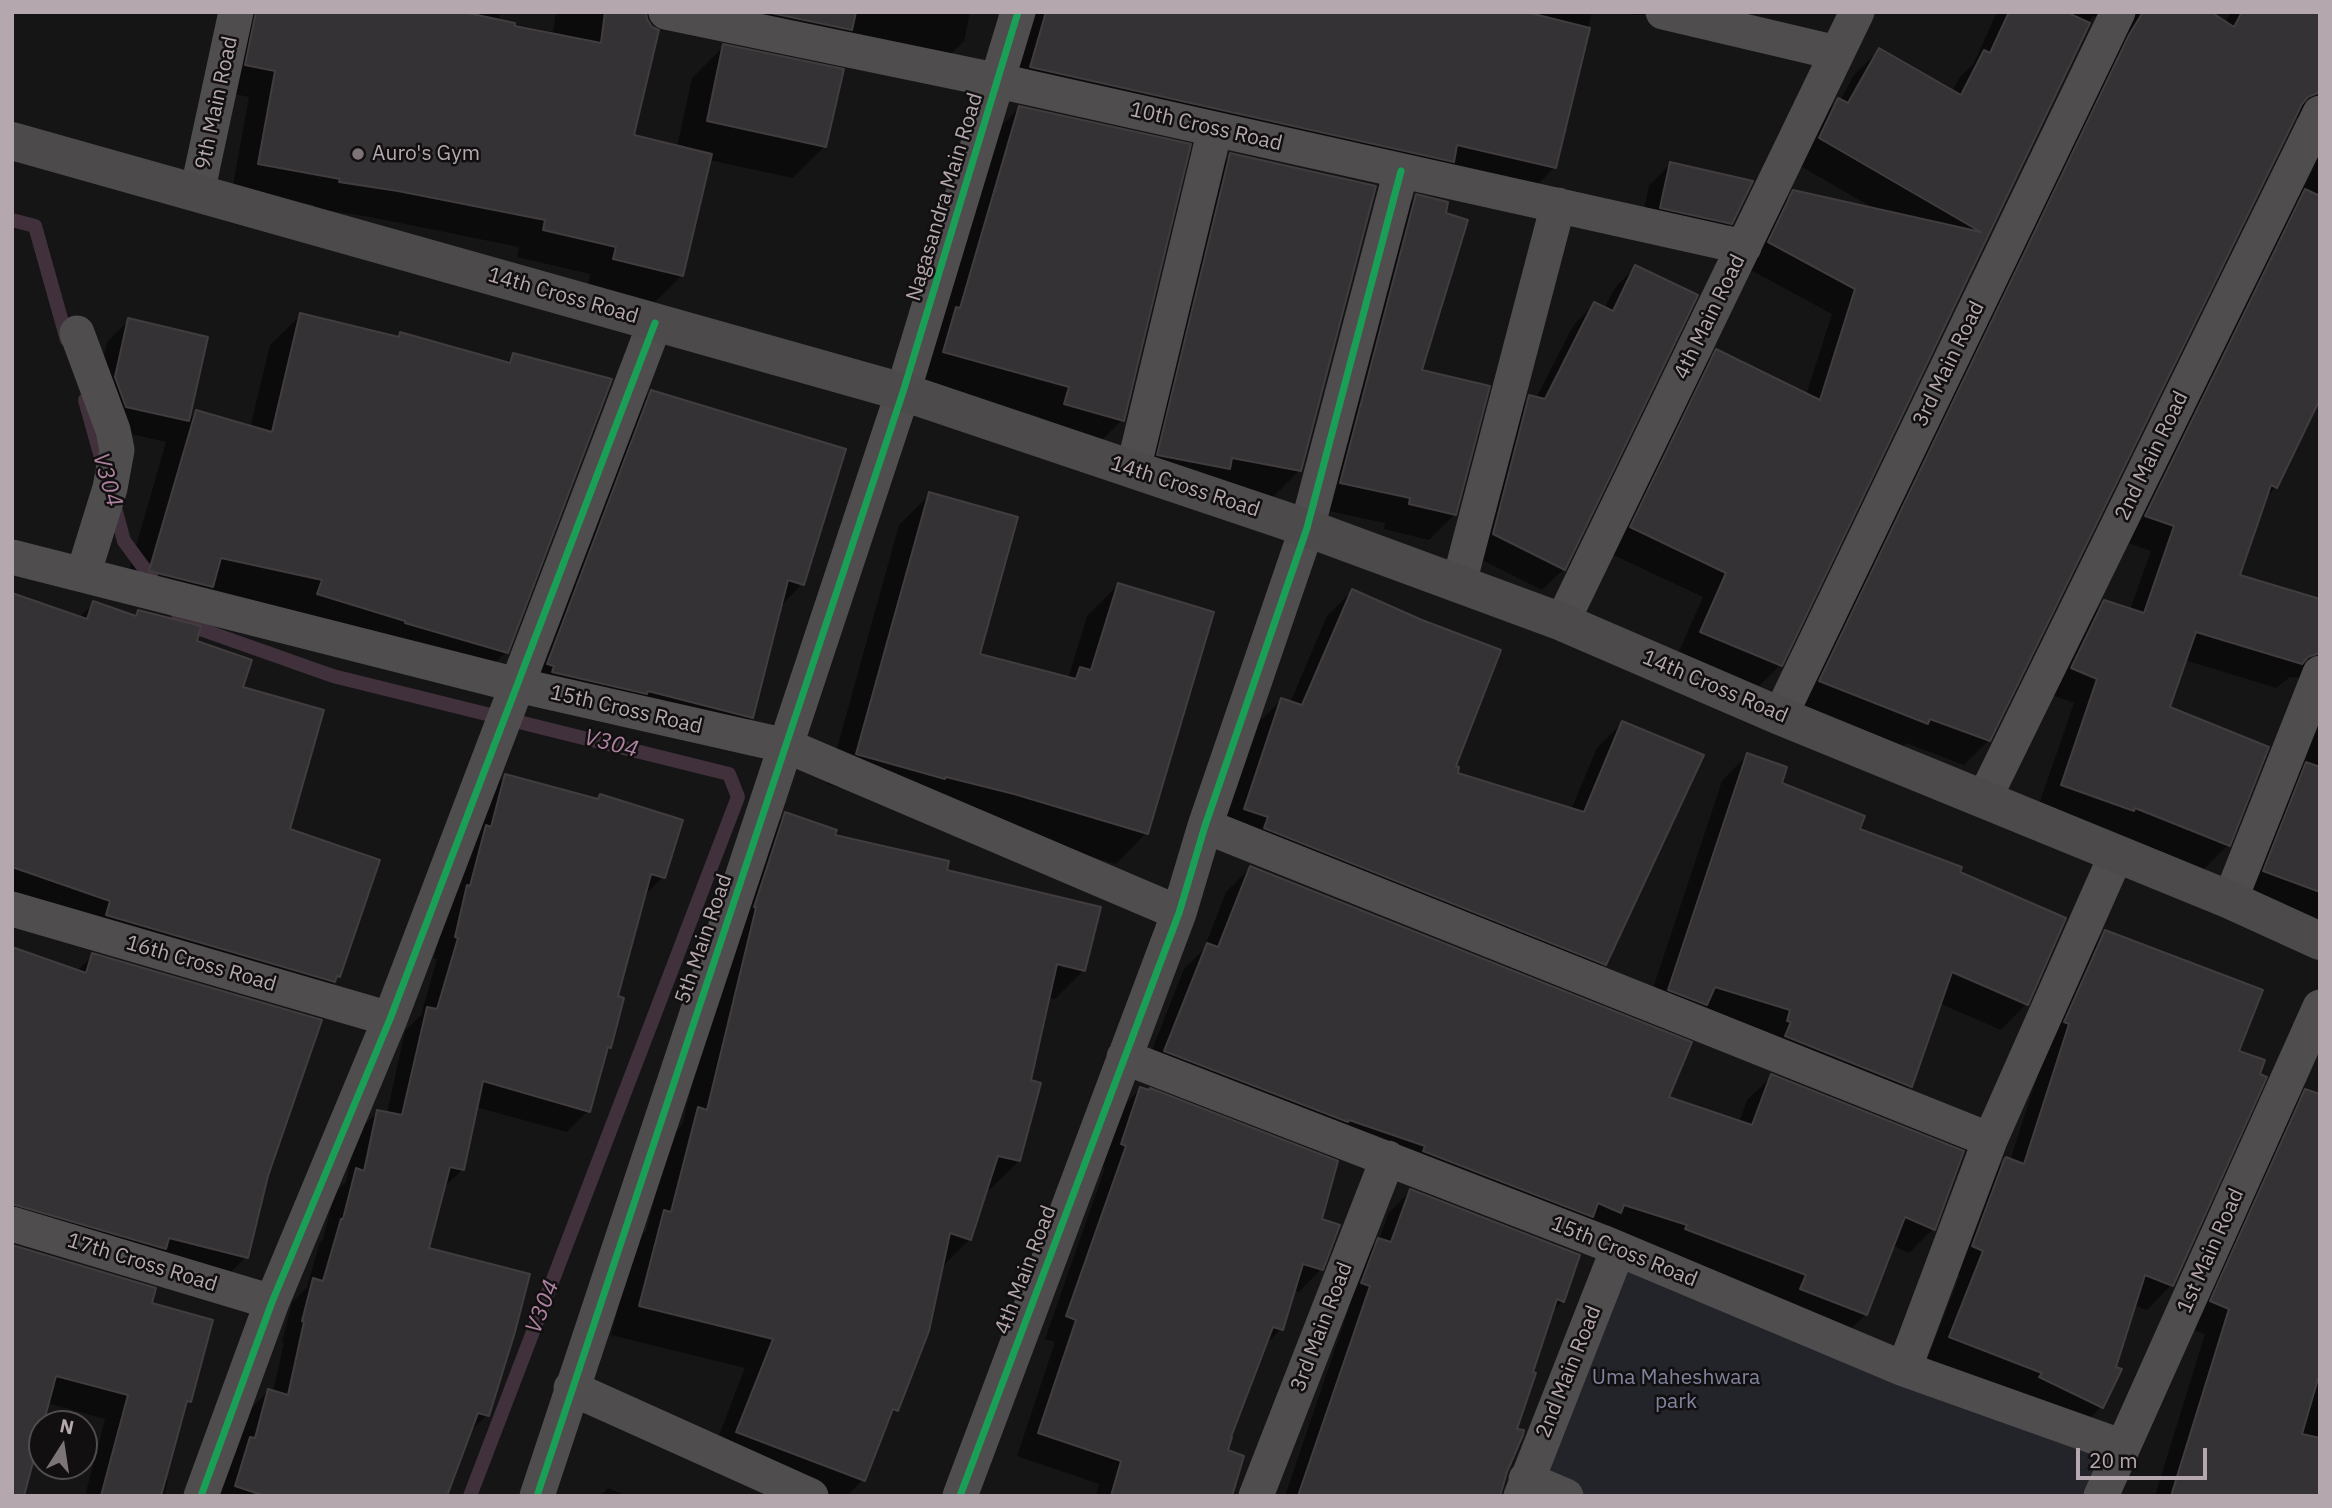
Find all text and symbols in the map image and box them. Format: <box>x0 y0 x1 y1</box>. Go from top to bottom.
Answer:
street label: 9th Main Road <box>191 34 243 172</box>
street label: Nagasandra Main Road <box>901 90 989 304</box>
street label: 10th Cross Road <box>1127 97 1285 157</box>
place label: Auro's Gym <box>372 141 480 167</box>
marker: Auro's Gym <box>350 146 366 162</box>
street label: 4th Main Road <box>1669 251 1751 383</box>
street label: 14th Cross Road <box>485 262 641 330</box>
street label: 3rd Main Road <box>1908 297 1990 431</box>
street label: 2nd Main Road <box>2110 387 2194 525</box>
water label: V304 <box>86 450 128 510</box>
street label: 14th Cross Road <box>1107 451 1263 523</box>
street label: 14th Cross Road <box>1639 645 1791 729</box>
street label: 15th Cross Road <box>547 680 705 740</box>
water label: V304 <box>581 724 641 764</box>
street label: 5th Main Road <box>670 871 738 1007</box>
street label: 16th Cross Road <box>123 930 279 998</box>
street label: 1st Main Road <box>2172 1185 2250 1317</box>
street label: 4th Main Road <box>990 1202 1062 1338</box>
street label: 15th Cross Road <box>1547 1211 1701 1293</box>
street label: 17th Cross Road <box>64 1228 220 1298</box>
street label: 3rd Main Road <box>1286 1259 1358 1395</box>
water label: V304 <box>520 1276 566 1338</box>
street label: 2nd Main Road <box>1531 1302 1607 1442</box>
park label: Uma Maheshwara park <box>1592 1365 1760 1415</box>
north arrow <box>28 1410 98 1480</box>
text: N <box>58 1413 76 1440</box>
scale bar <box>2080 1434 2211 1478</box>
text: 20 m <box>2089 1446 2138 1474</box>

